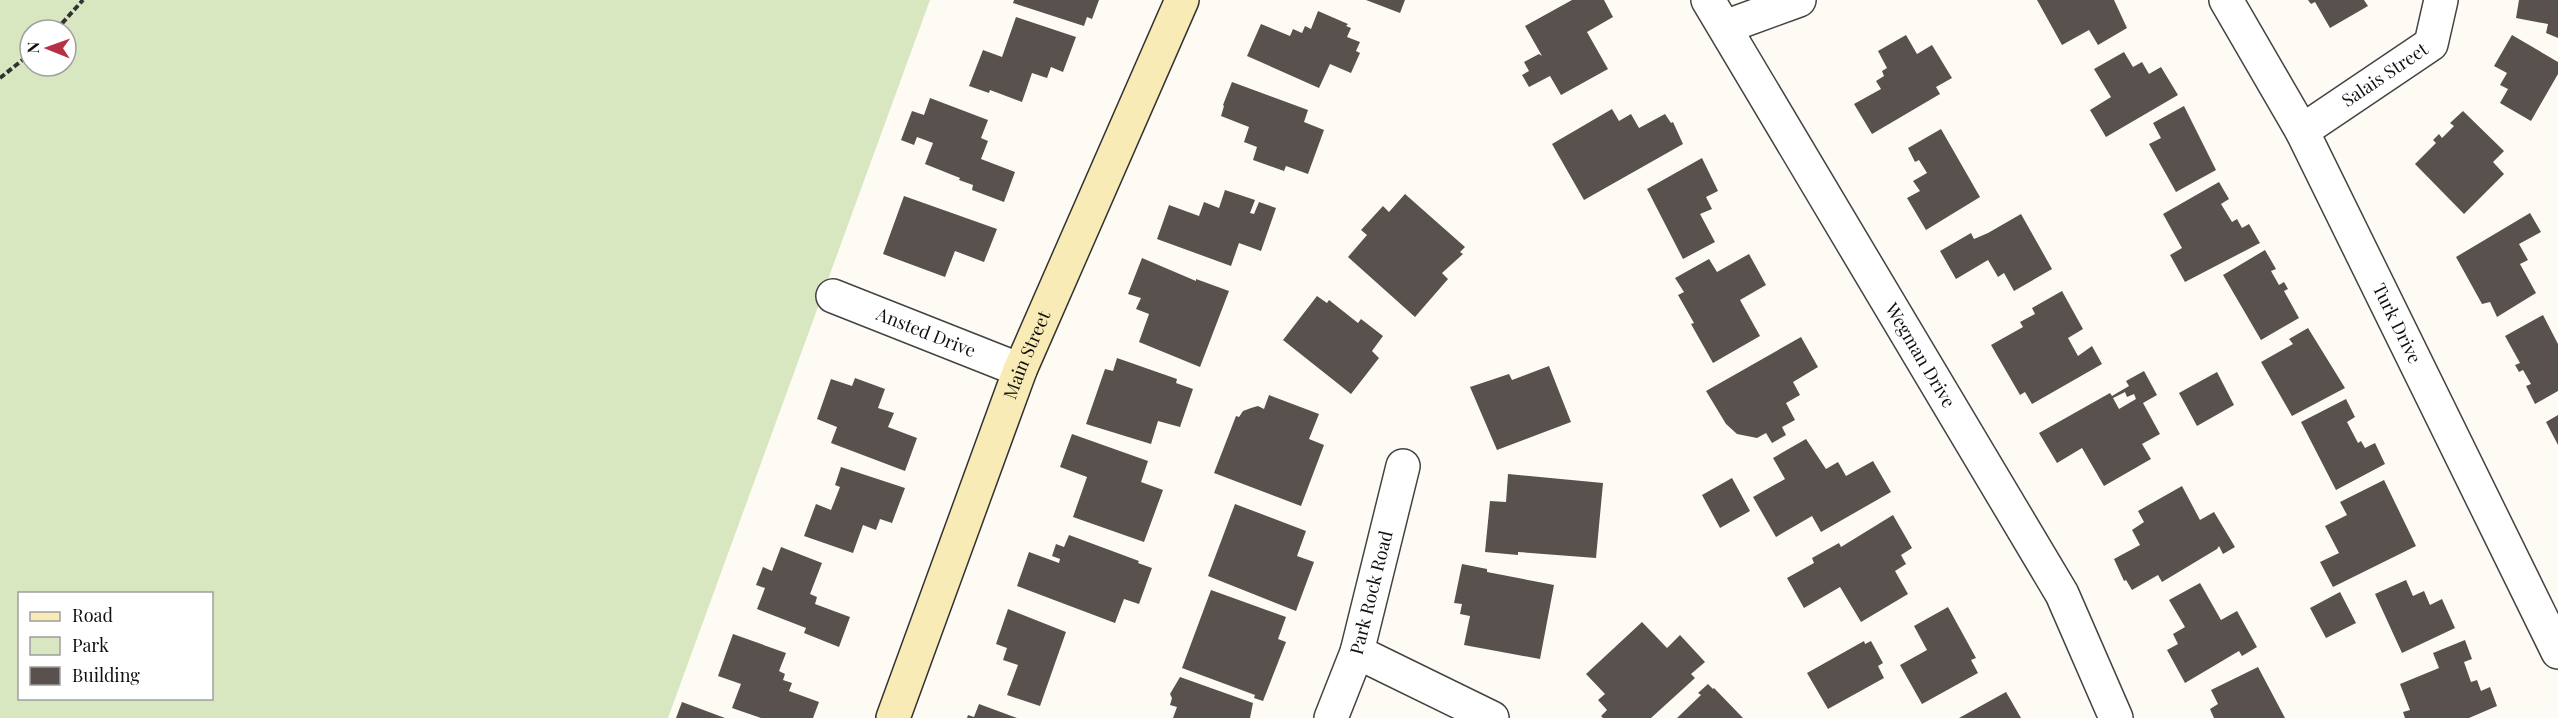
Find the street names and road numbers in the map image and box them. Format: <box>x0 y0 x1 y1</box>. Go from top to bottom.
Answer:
street label: Salais Street <box>2337 36 2433 112</box>
street label: Turk Drive <box>2368 279 2427 367</box>
street label: Wegman Drive <box>1880 297 1961 412</box>
street label: Ansted Drive <box>872 301 979 362</box>
street label: Main Street <box>997 306 1056 402</box>
street label: Park Rock Road <box>1344 528 1398 657</box>

